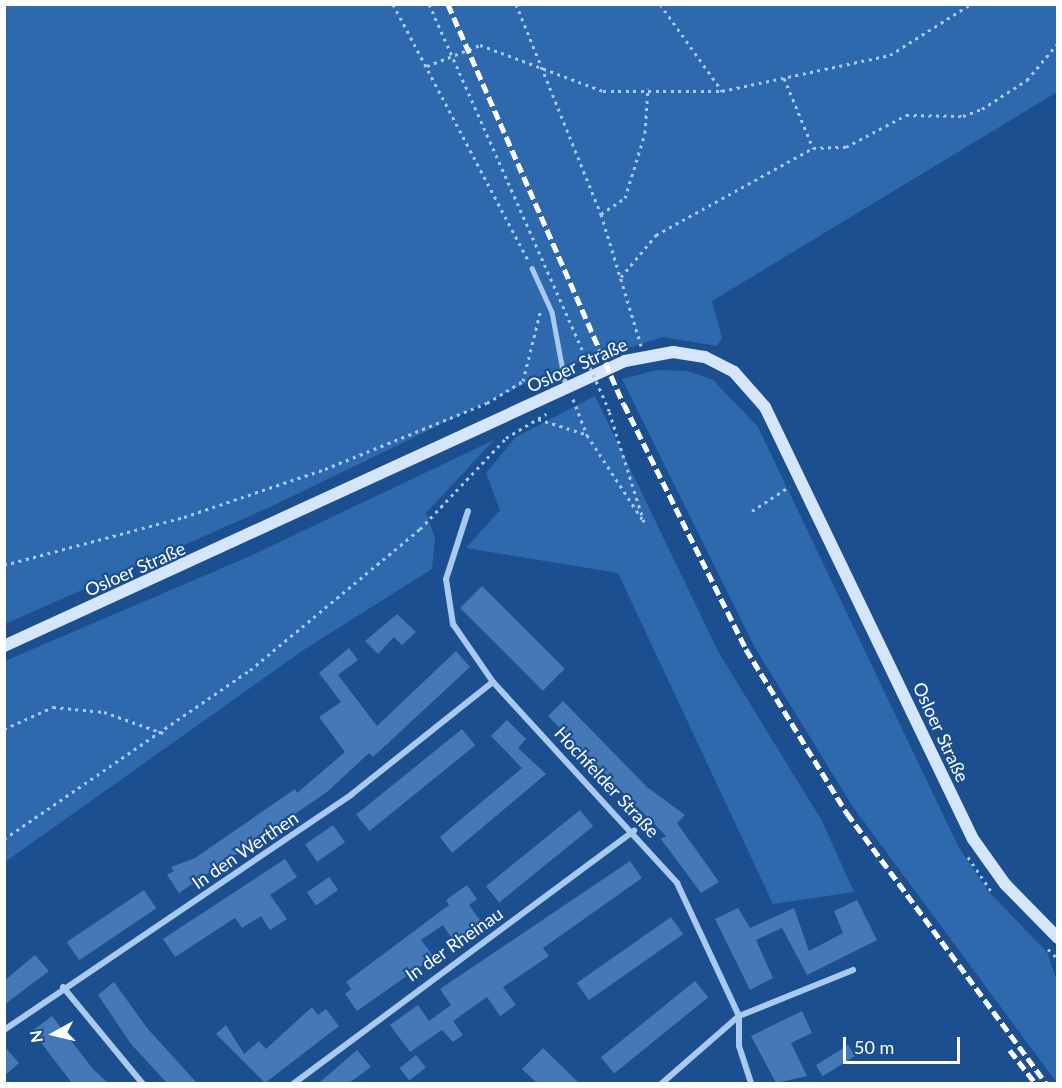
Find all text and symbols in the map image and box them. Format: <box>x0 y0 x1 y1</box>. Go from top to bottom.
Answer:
street label: Osloer Straße <box>523 333 631 397</box>
street label: Osloer Straße <box>81 537 189 601</box>
street label: Osloer Straße <box>908 678 974 786</box>
street label: Hochfelder Straße <box>550 722 664 842</box>
street label: In den Werthen <box>188 807 302 893</box>
street label: In der Rheinau <box>401 902 507 986</box>
north arrow <box>24 1004 84 1064</box>
scale bar <box>846 1025 963 1063</box>
text: N <box>25 1029 46 1044</box>
text: 50 m <box>854 1036 894 1058</box>

